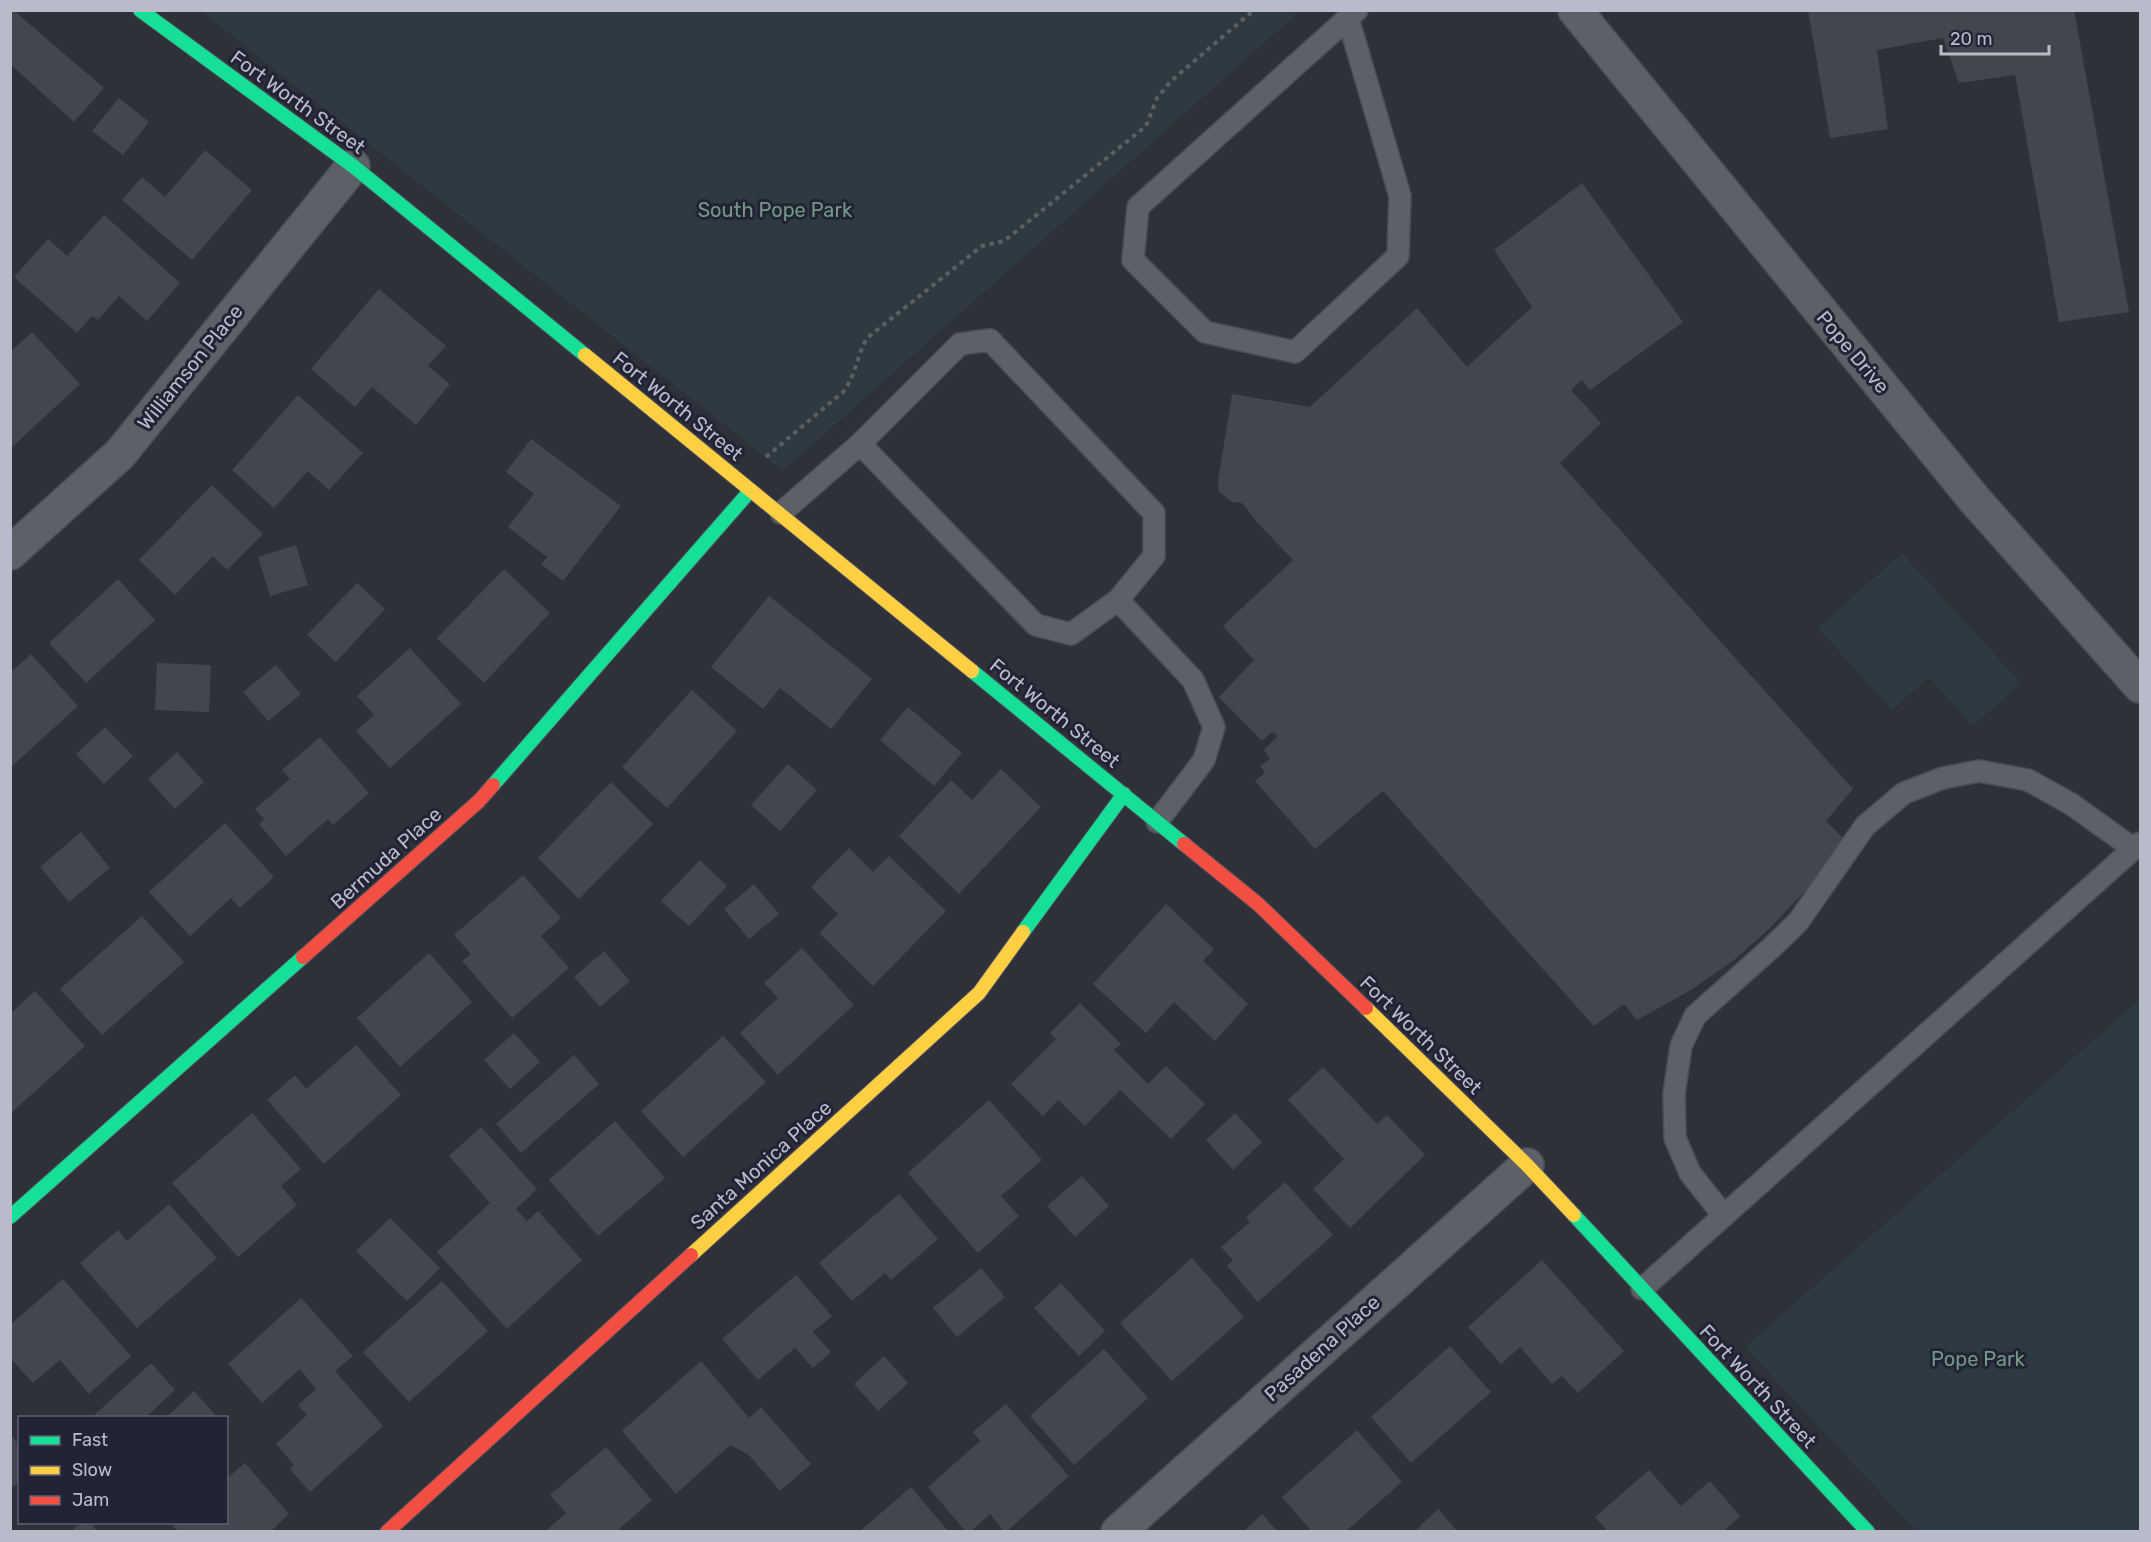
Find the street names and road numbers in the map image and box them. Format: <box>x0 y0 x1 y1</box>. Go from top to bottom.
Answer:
street label: Fort Worth Street <box>226 45 370 159</box>
street label: Williamson Place <box>132 300 248 434</box>
street label: Pope Drive <box>1812 306 1894 398</box>
street label: Fort Worth Street <box>608 346 748 466</box>
street label: Fort Worth Street <box>985 653 1125 773</box>
street label: Bermuda Place <box>326 802 446 914</box>
street label: Fort Worth Street <box>1355 971 1487 1099</box>
street label: Santa Monica Place <box>686 1095 836 1235</box>
street label: Pasadena Place <box>1259 1290 1385 1406</box>
street label: Fort Worth Street <box>1695 1319 1822 1453</box>

